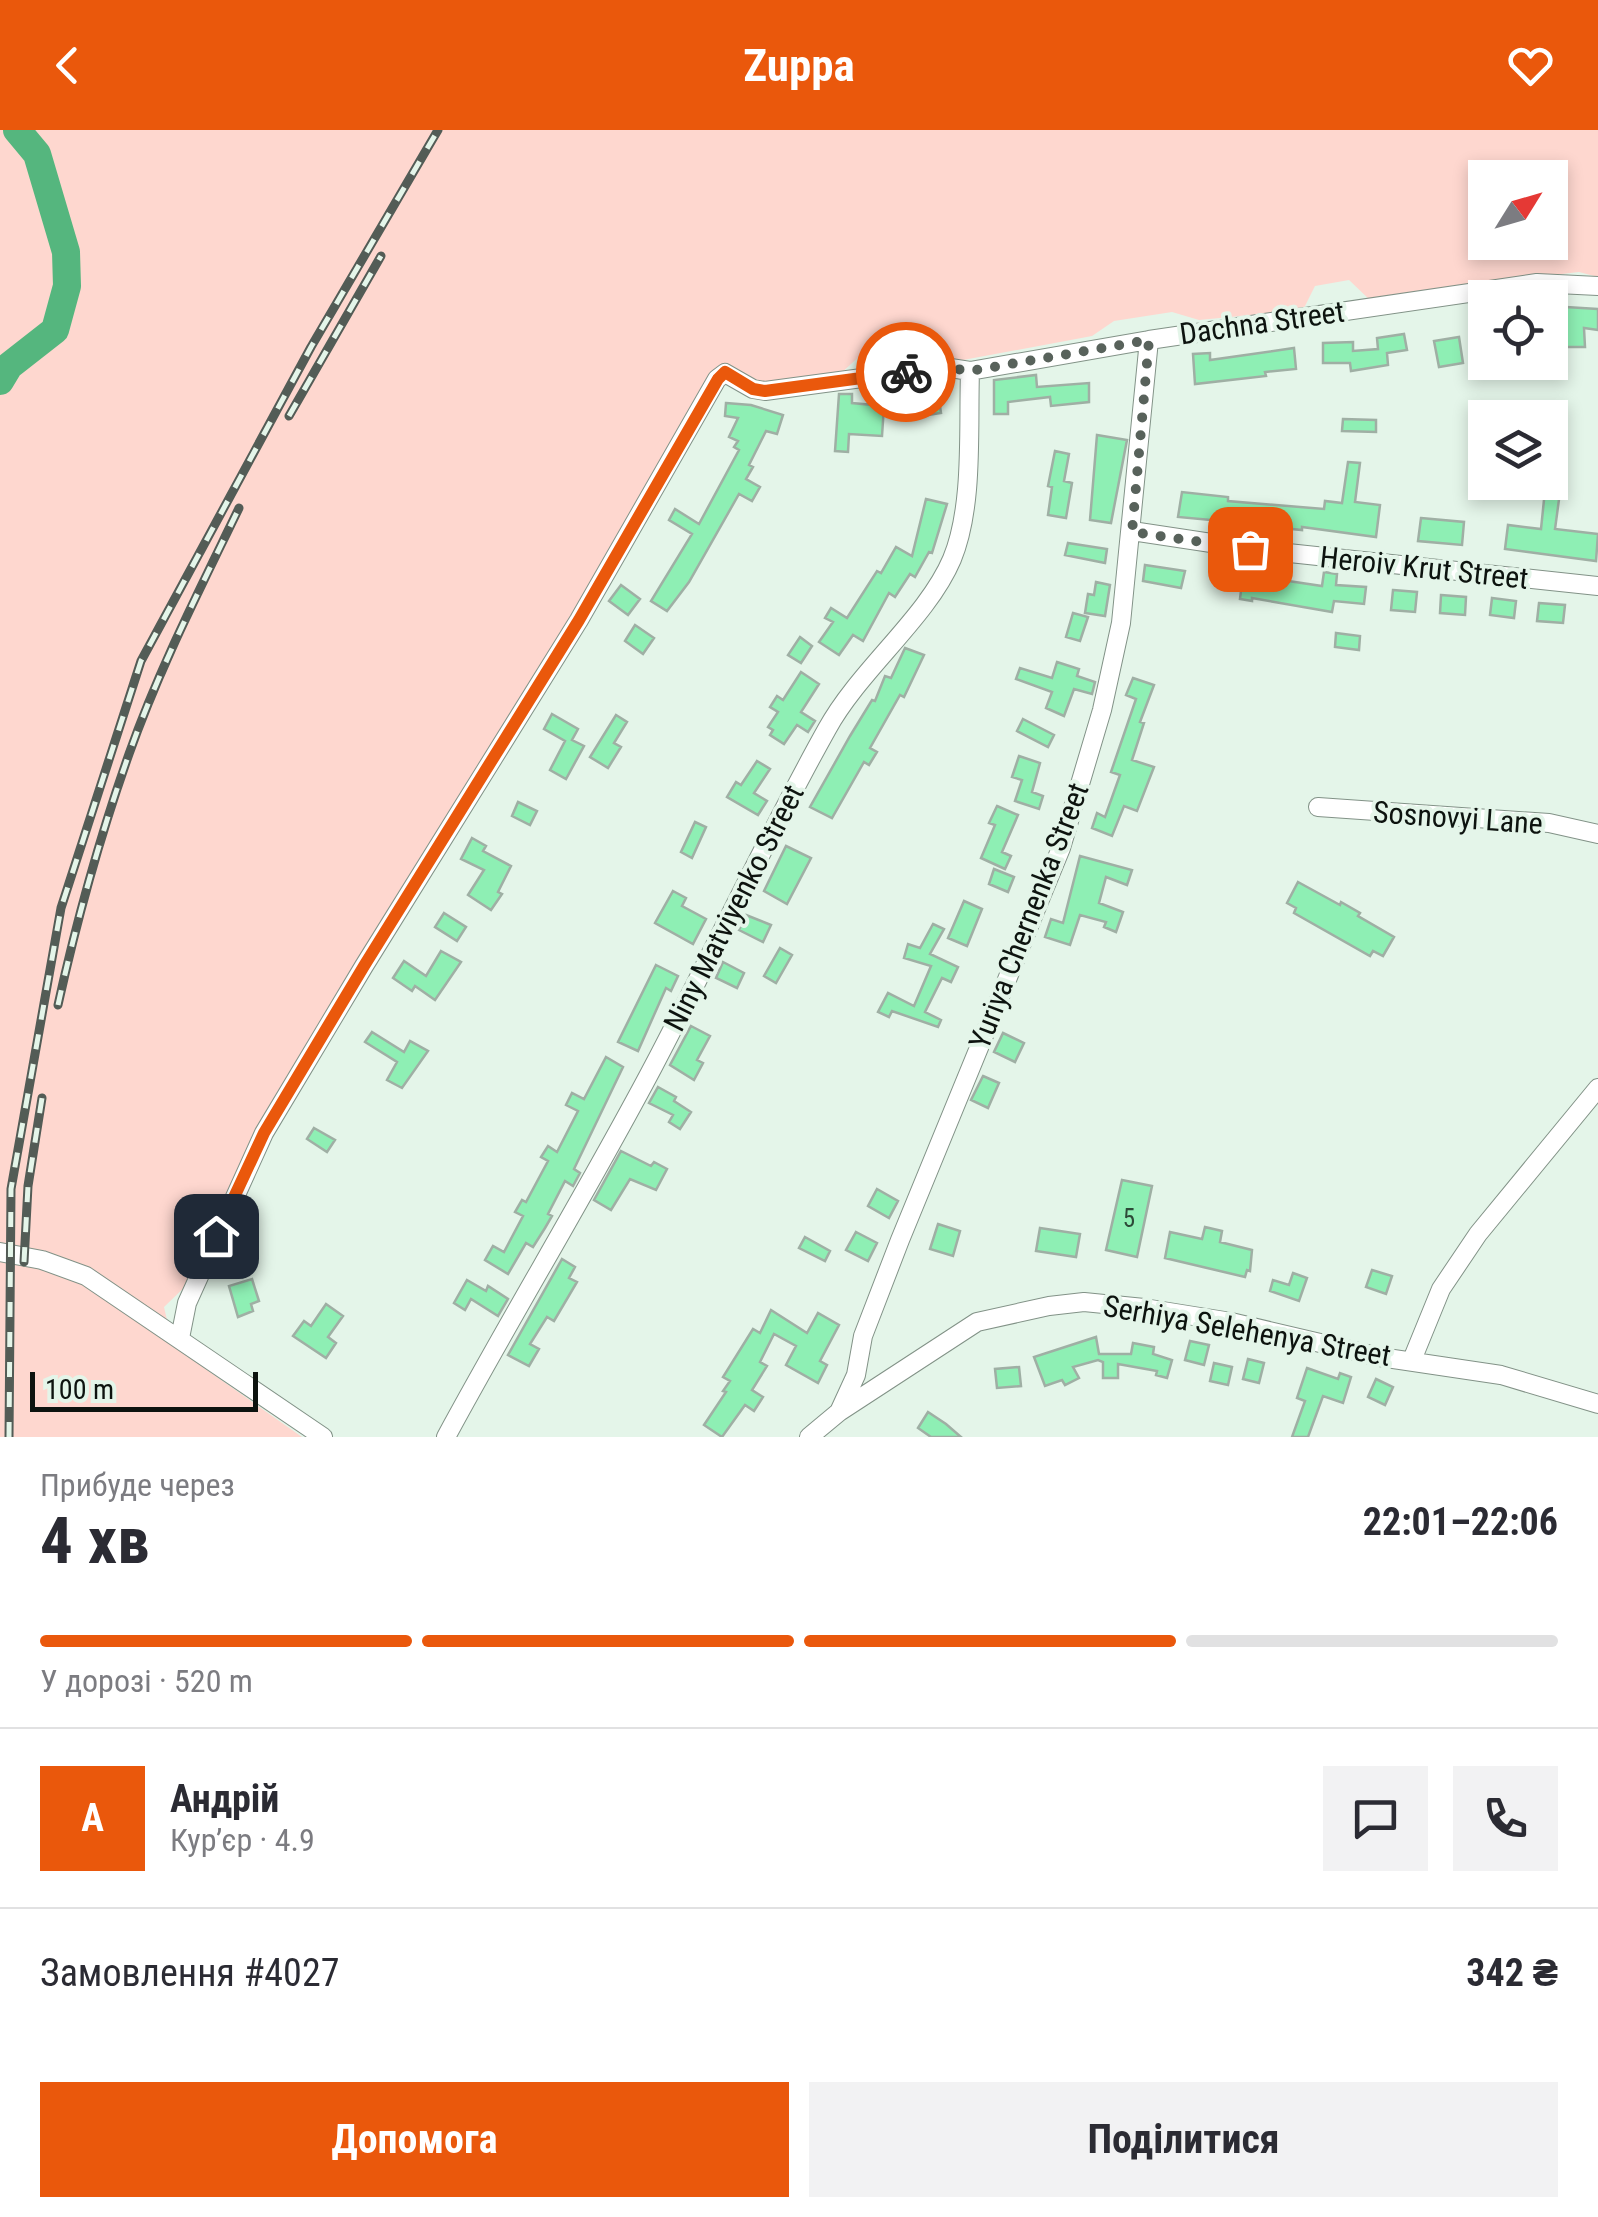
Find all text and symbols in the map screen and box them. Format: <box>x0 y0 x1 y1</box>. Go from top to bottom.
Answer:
icon: back <box>40 38 95 93</box>
icon: heart <box>1503 38 1558 93</box>
text: Zuppa <box>743 39 855 92</box>
north arrow <box>1468 160 1568 260</box>
map controls <box>1468 160 1568 500</box>
button: locate <box>1468 280 1568 380</box>
street label: Dachna Street <box>1177 294 1347 351</box>
courier <box>856 322 956 422</box>
icon: bike <box>879 345 934 400</box>
button: layers <box>1468 400 1568 500</box>
pin <box>1208 507 1293 592</box>
icon: bag <box>1223 522 1278 577</box>
street label: Heroiv Krut Street <box>1318 539 1530 596</box>
street label: Yuriya Chernenka Street <box>962 778 1095 1054</box>
street label: Niny Matviyenko Street <box>656 779 811 1037</box>
street label: Sosnovyi Lane <box>1372 794 1544 841</box>
pin <box>174 1194 259 1279</box>
house number: 5 <box>1123 1204 1135 1233</box>
icon: home <box>189 1209 244 1264</box>
street label: Serhiya Selehenya Street <box>1101 1288 1393 1373</box>
scale bar <box>30 1367 258 1412</box>
text: 100 m <box>45 1373 114 1406</box>
text: Прибуде через <box>40 1466 235 1504</box>
text: 22:01–22:06 <box>1363 1500 1558 1544</box>
text: 4 хв <box>40 1503 150 1579</box>
text: У дорозі · 520 m <box>40 1662 253 1700</box>
button: chat <box>1323 1766 1428 1871</box>
button: phone <box>1453 1766 1558 1871</box>
text: Андрій <box>170 1777 279 1821</box>
text: А <box>81 1796 104 1840</box>
text: Кур’єр · 4.9 <box>170 1821 315 1859</box>
text: Замовлення #4027 <box>40 1951 339 1995</box>
text: 342 ₴ <box>1466 1951 1558 1995</box>
button: Допомога <box>40 2082 789 2197</box>
button: Поділитися <box>809 2082 1558 2197</box>

